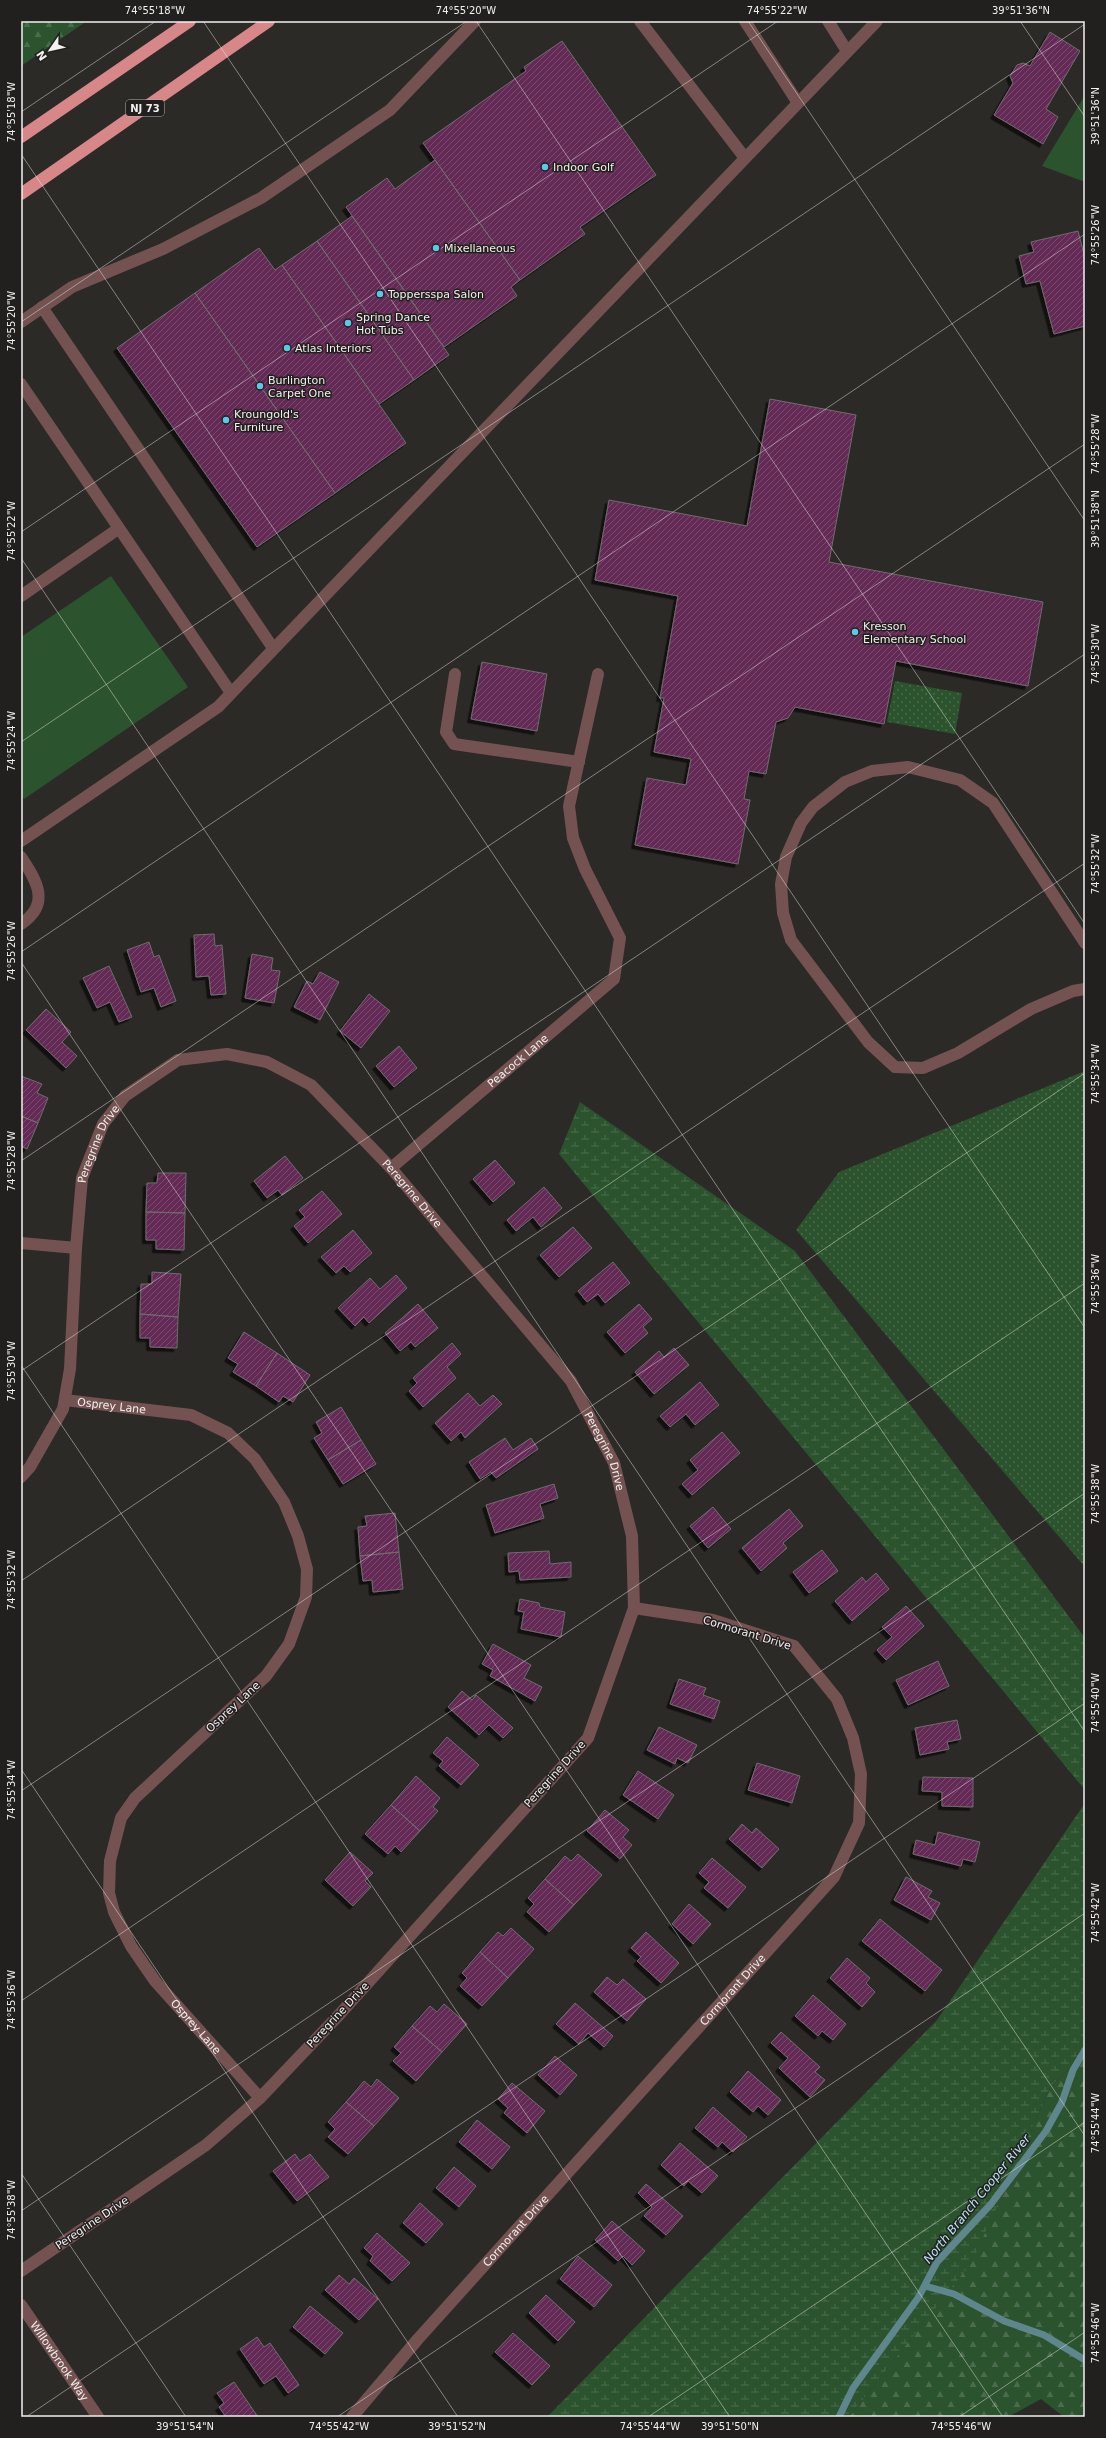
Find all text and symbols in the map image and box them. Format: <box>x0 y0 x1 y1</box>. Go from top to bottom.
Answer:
text: 74°55'18"W <box>125 5 185 16</box>
text: 74°55'20"W <box>436 5 496 16</box>
text: 74°55'22"W <box>747 5 807 16</box>
text: 39°51'36"N <box>992 5 1050 16</box>
north arrow <box>30 30 70 70</box>
text: N <box>34 48 50 63</box>
text: 74°55'18"W <box>6 82 17 142</box>
text: 39°51'36"N <box>1090 87 1101 145</box>
road number: NJ 73 <box>126 100 164 116</box>
place label: Indoor Golf <box>553 161 615 174</box>
marker: Indoor Golf <box>540 162 550 172</box>
text: 74°55'26"W <box>1090 205 1101 265</box>
place label: Mixellaneous <box>444 242 516 255</box>
marker: Mixellaneous <box>431 243 441 253</box>
place label: Toppersspa Salon <box>387 288 484 301</box>
marker: Toppersspa Salon <box>375 289 385 299</box>
text: 74°55'20"W <box>6 291 17 351</box>
place label: Spring Dance Hot Tubs <box>356 311 430 337</box>
marker: Spring Dance Hot Tubs <box>343 318 353 328</box>
place label: Atlas Interiors <box>295 342 372 355</box>
marker: Atlas Interiors <box>282 343 292 353</box>
place label: Burlington Carpet One <box>268 374 331 400</box>
marker: Burlington Carpet One <box>255 381 265 391</box>
place label: Kroungold's Furniture <box>234 408 299 434</box>
text: 74°55'28"W <box>1090 414 1101 474</box>
marker: Kroungold's Furniture <box>221 415 231 425</box>
text: 39°51'38"N <box>1090 490 1101 548</box>
text: 74°55'22"W <box>6 501 17 561</box>
place label: Kresson Elementary School <box>863 620 966 646</box>
text: 74°55'30"W <box>1090 624 1101 684</box>
marker: Kresson Elementary School <box>850 627 860 637</box>
text: 74°55'24"W <box>6 711 17 771</box>
text: 74°55'32"W <box>1090 834 1101 894</box>
text: 74°55'26"W <box>6 921 17 981</box>
street label: Peacock Lane <box>485 1031 551 1090</box>
text: 74°55'34"W <box>1090 1044 1101 1104</box>
street label: Peregrine Drive <box>75 1102 122 1183</box>
text: 74°55'28"W <box>6 1131 17 1191</box>
street label: Peregrine Drive <box>380 1157 445 1230</box>
text: 74°55'36"W <box>1090 1254 1101 1314</box>
text: 74°55'30"W <box>6 1341 17 1401</box>
street label: Osprey Lane <box>77 1395 147 1416</box>
street label: Peregrine Drive <box>582 1409 627 1492</box>
text: 74°55'38"W <box>1090 1464 1101 1524</box>
text: 74°55'32"W <box>6 1550 17 1610</box>
street label: Cormorant Drive <box>701 1613 793 1653</box>
text: 74°55'40"W <box>1090 1673 1101 1733</box>
street label: Osprey Lane <box>203 1679 263 1735</box>
street label: Peregrine Drive <box>522 1738 588 1810</box>
text: 74°55'34"W <box>6 1760 17 1820</box>
text: 74°55'42"W <box>1090 1883 1101 1943</box>
street label: Cormorant Drive <box>697 1951 768 2028</box>
text: 74°55'36"W <box>6 1970 17 2030</box>
street label: Peregrine Drive <box>304 1979 372 2051</box>
street label: Osprey Lane <box>168 1997 224 2057</box>
text: 74°55'44"W <box>1090 2093 1101 2153</box>
water label: North Branch Cooper River <box>921 2131 1034 2266</box>
text: 74°55'38"W <box>6 2180 17 2240</box>
street label: Cormorant Drive <box>480 2192 551 2269</box>
street label: Peregrine Drive <box>53 2194 131 2252</box>
text: 74°55'46"W <box>1090 2303 1101 2363</box>
street label: Willowbrook Way <box>28 2319 92 2404</box>
text: 39°51'54"N <box>156 2421 214 2432</box>
text: 74°55'42"W <box>309 2421 369 2432</box>
text: 39°51'52"N <box>428 2421 486 2432</box>
text: 74°55'44"W <box>620 2421 680 2432</box>
text: 39°51'50"N <box>701 2421 759 2432</box>
text: 74°55'46"W <box>931 2421 991 2432</box>

